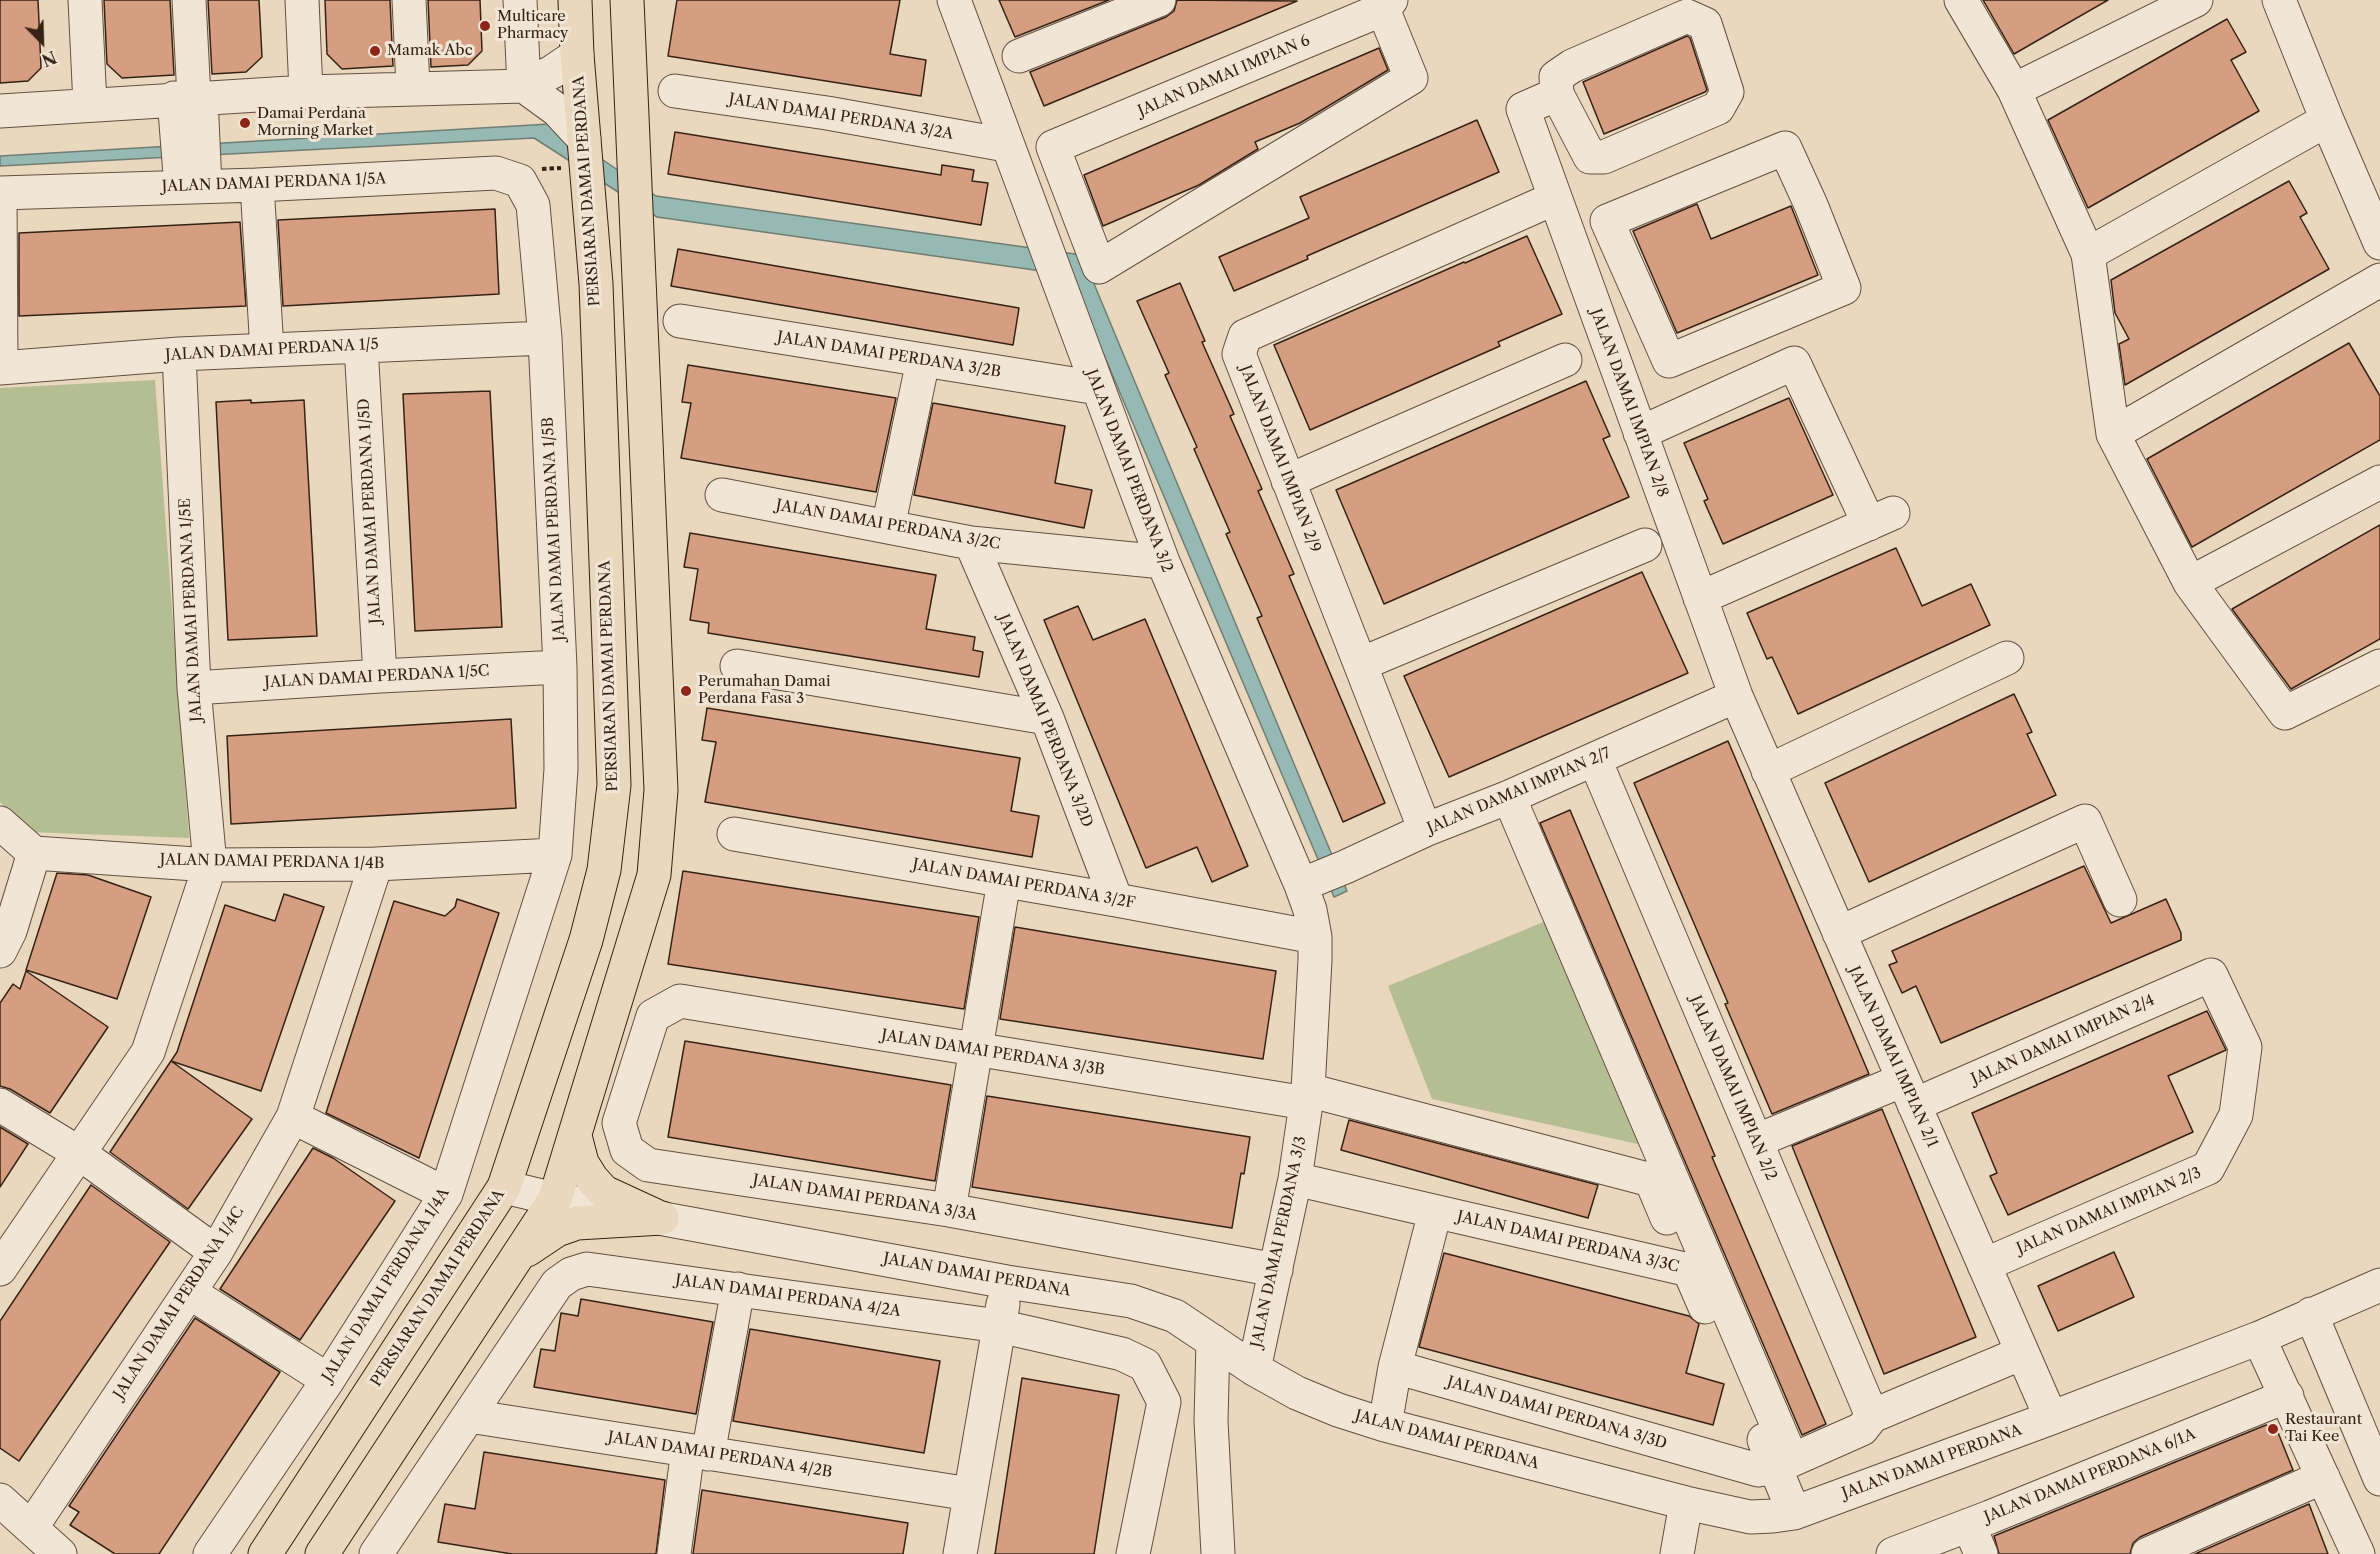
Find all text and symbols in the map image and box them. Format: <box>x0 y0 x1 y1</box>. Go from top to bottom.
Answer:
place label: Multicare Pharmacy <box>497 8 568 43</box>
north arrow <box>12 12 72 72</box>
marker: Multicare Pharmacy <box>478 19 492 33</box>
street label: JALAN DAMAI IMPIAN 6 <box>1135 32 1313 120</box>
place label: Mamak Abc <box>387 42 473 60</box>
marker: Mamak Abc <box>368 44 382 58</box>
text: N <box>39 47 59 70</box>
street label: PERSIARAN DAMAI PERDANA <box>570 75 604 307</box>
street label: JALAN DAMAI PERDANA 3/2A <box>727 90 955 144</box>
place label: Damai Perdana Morning Market <box>257 105 374 140</box>
marker: Damai Perdana Morning Market <box>238 116 252 130</box>
street label: JALAN DAMAI PERDANA 1/5A <box>161 170 387 196</box>
street label: JALAN DAMAI IMPIAN 2/8 <box>1586 306 1672 500</box>
street label: JALAN DAMAI PERDANA 3/2B <box>776 328 1002 382</box>
street label: JALAN DAMAI PERDANA 1/5 <box>165 335 379 365</box>
street label: JALAN DAMAI IMPIAN 2/9 <box>1236 363 1324 555</box>
street label: JALAN DAMAI PERDANA 3/2 <box>1082 367 1176 575</box>
street label: JALAN DAMAI PERDANA 1/5D <box>355 398 385 624</box>
street label: JALAN DAMAI PERDANA 1/5B <box>539 417 569 641</box>
street label: JALAN DAMAI PERDANA 3/2C <box>774 496 1002 554</box>
street label: JALAN DAMAI PERDANA 1/5E <box>176 498 206 722</box>
street label: PERSIARAN DAMAI PERDANA <box>596 560 622 792</box>
street label: JALAN DAMAI PERDANA 3/2D <box>994 612 1096 830</box>
street label: JALAN DAMAI PERDANA 1/5C <box>264 662 490 692</box>
place label: Perumahan Damai Perdana Fasa 3 <box>698 673 831 708</box>
marker: Perumahan Damai Perdana Fasa 3 <box>679 684 693 698</box>
street label: JALAN DAMAI IMPIAN 2/7 <box>1425 744 1613 838</box>
street label: JALAN DAMAI PERDANA 1/4B <box>160 851 384 873</box>
street label: JALAN DAMAI PERDANA 3/2F <box>911 856 1137 912</box>
street label: JALAN DAMAI IMPIAN 2/1 <box>1845 964 1941 1150</box>
street label: JALAN DAMAI IMPIAN 2/4 <box>1969 991 2157 1089</box>
street label: JALAN DAMAI IMPIAN 2/2 <box>1686 993 1780 1183</box>
street label: JALAN DAMAI PERDANA 3/3B <box>880 1026 1106 1080</box>
street label: JALAN DAMAI PERDANA 3/3 <box>1248 1135 1310 1349</box>
street label: JALAN DAMAI IMPIAN 2/3 <box>2014 1164 2204 1258</box>
street label: JALAN DAMAI PERDANA 3/3A <box>752 1171 978 1225</box>
street label: JALAN DAMAI PERDANA 1/4A <box>319 1185 453 1385</box>
street label: PERSIARAN DAMAI PERDANA <box>367 1186 509 1390</box>
street label: JALAN DAMAI PERDANA 1/4C <box>110 1204 248 1402</box>
street label: JALAN DAMAI PERDANA 3/3C <box>1455 1208 1681 1276</box>
street label: JALAN DAMAI PERDANA <box>882 1250 1072 1300</box>
street label: JALAN DAMAI PERDANA 4/2A <box>674 1271 902 1321</box>
street label: JALAN DAMAI PERDANA 3/3D <box>1445 1373 1669 1453</box>
street label: JALAN DAMAI PERDANA <box>1353 1407 1541 1473</box>
place label: Restaurant Tai Kee <box>2285 1411 2362 1446</box>
street label: JALAN DAMAI PERDANA <box>1840 1421 2024 1503</box>
marker: Restaurant Tai Kee <box>2266 1422 2280 1436</box>
street label: JALAN DAMAI PERDANA 6/1A <box>1982 1425 2198 1527</box>
street label: JALAN DAMAI PERDANA 4/2B <box>606 1428 834 1482</box>

